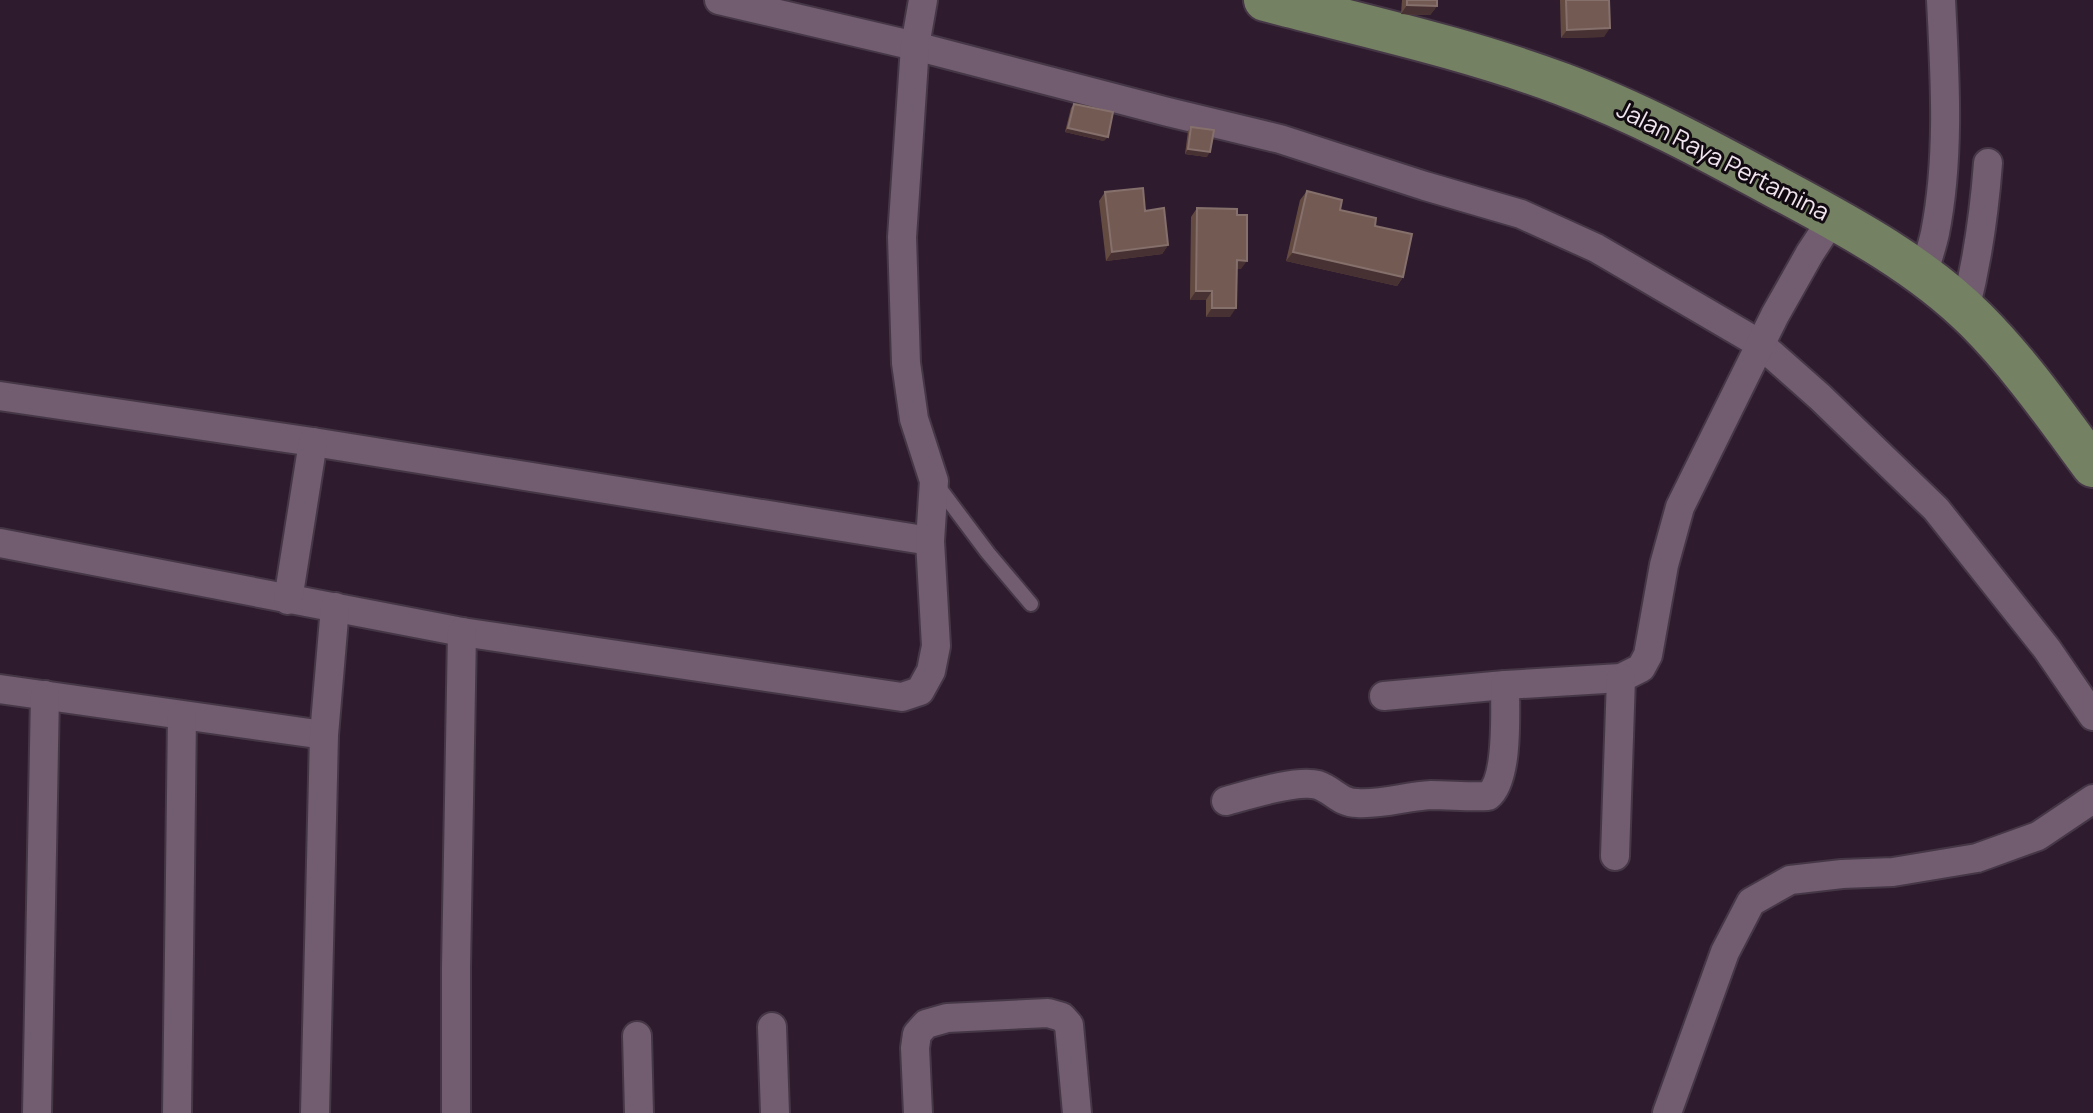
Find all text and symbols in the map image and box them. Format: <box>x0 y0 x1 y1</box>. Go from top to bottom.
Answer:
street label: Jalan Raya Pertamina <box>1612 92 1835 228</box>

